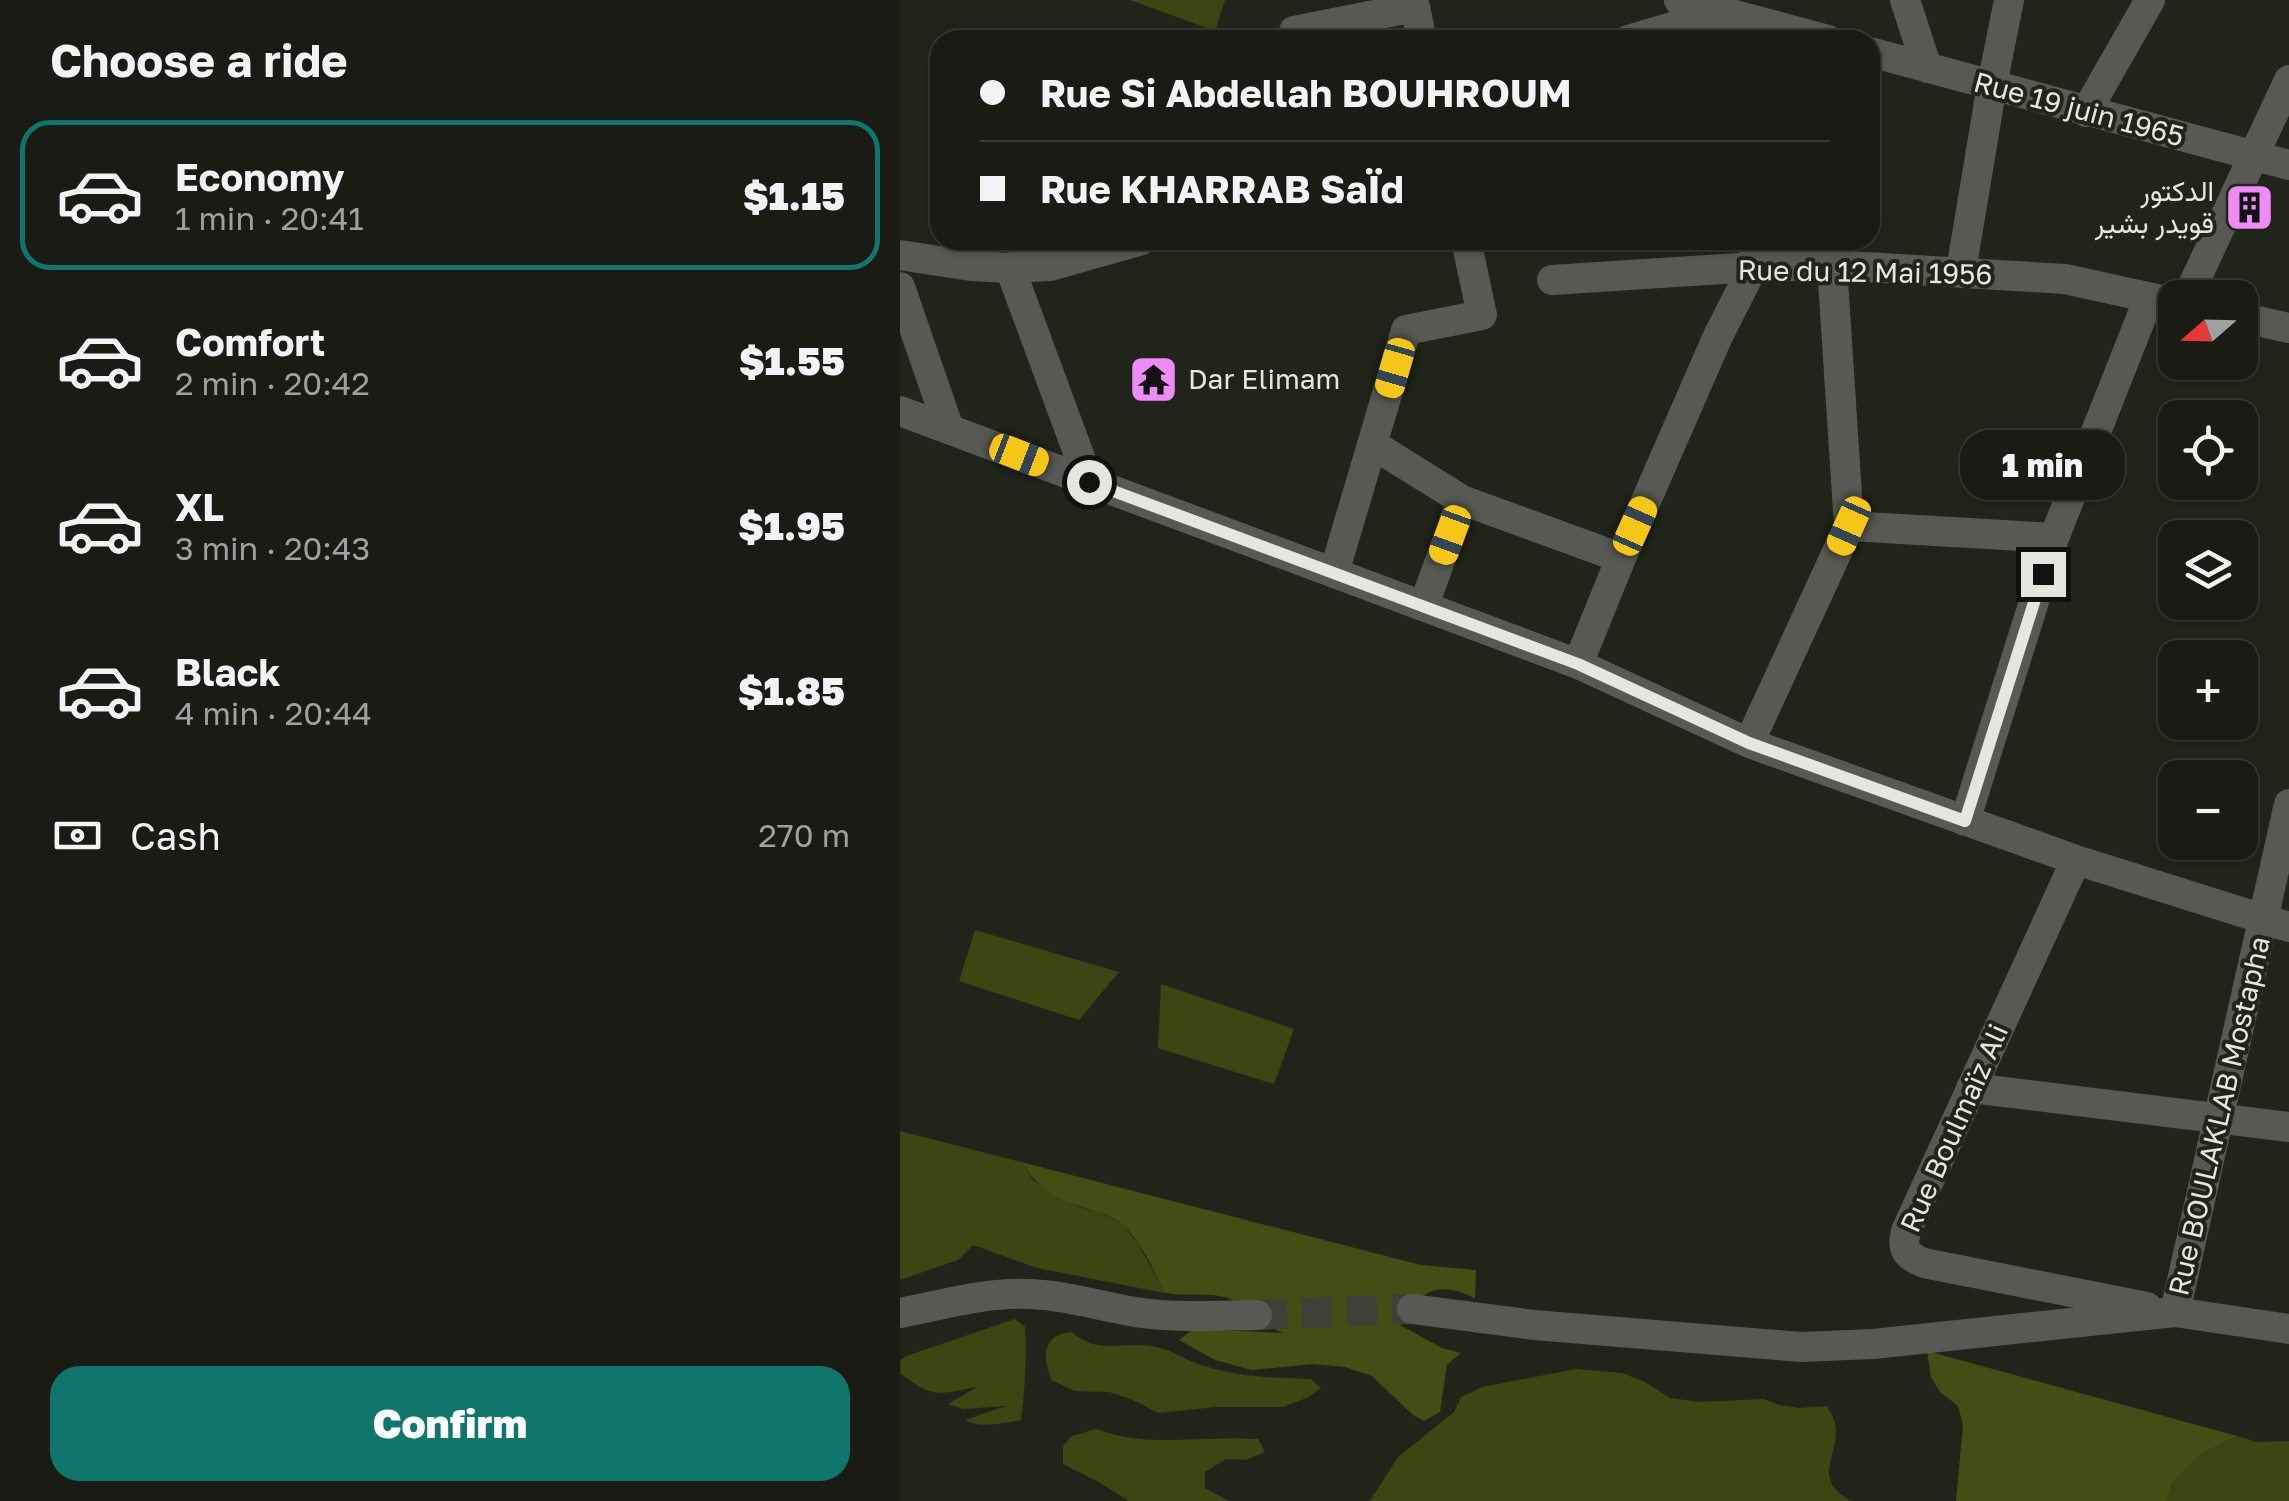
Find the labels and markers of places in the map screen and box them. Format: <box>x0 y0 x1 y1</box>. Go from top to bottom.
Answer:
place label: الدكتور قويدر بشير <box>2094 174 2214 241</box>
building icon: الدكتور قويدر بشير <box>2223 181 2275 233</box>
temple icon: Dar Elimam <box>1127 353 1179 405</box>
place label: Dar Elimam <box>1188 362 1340 395</box>

